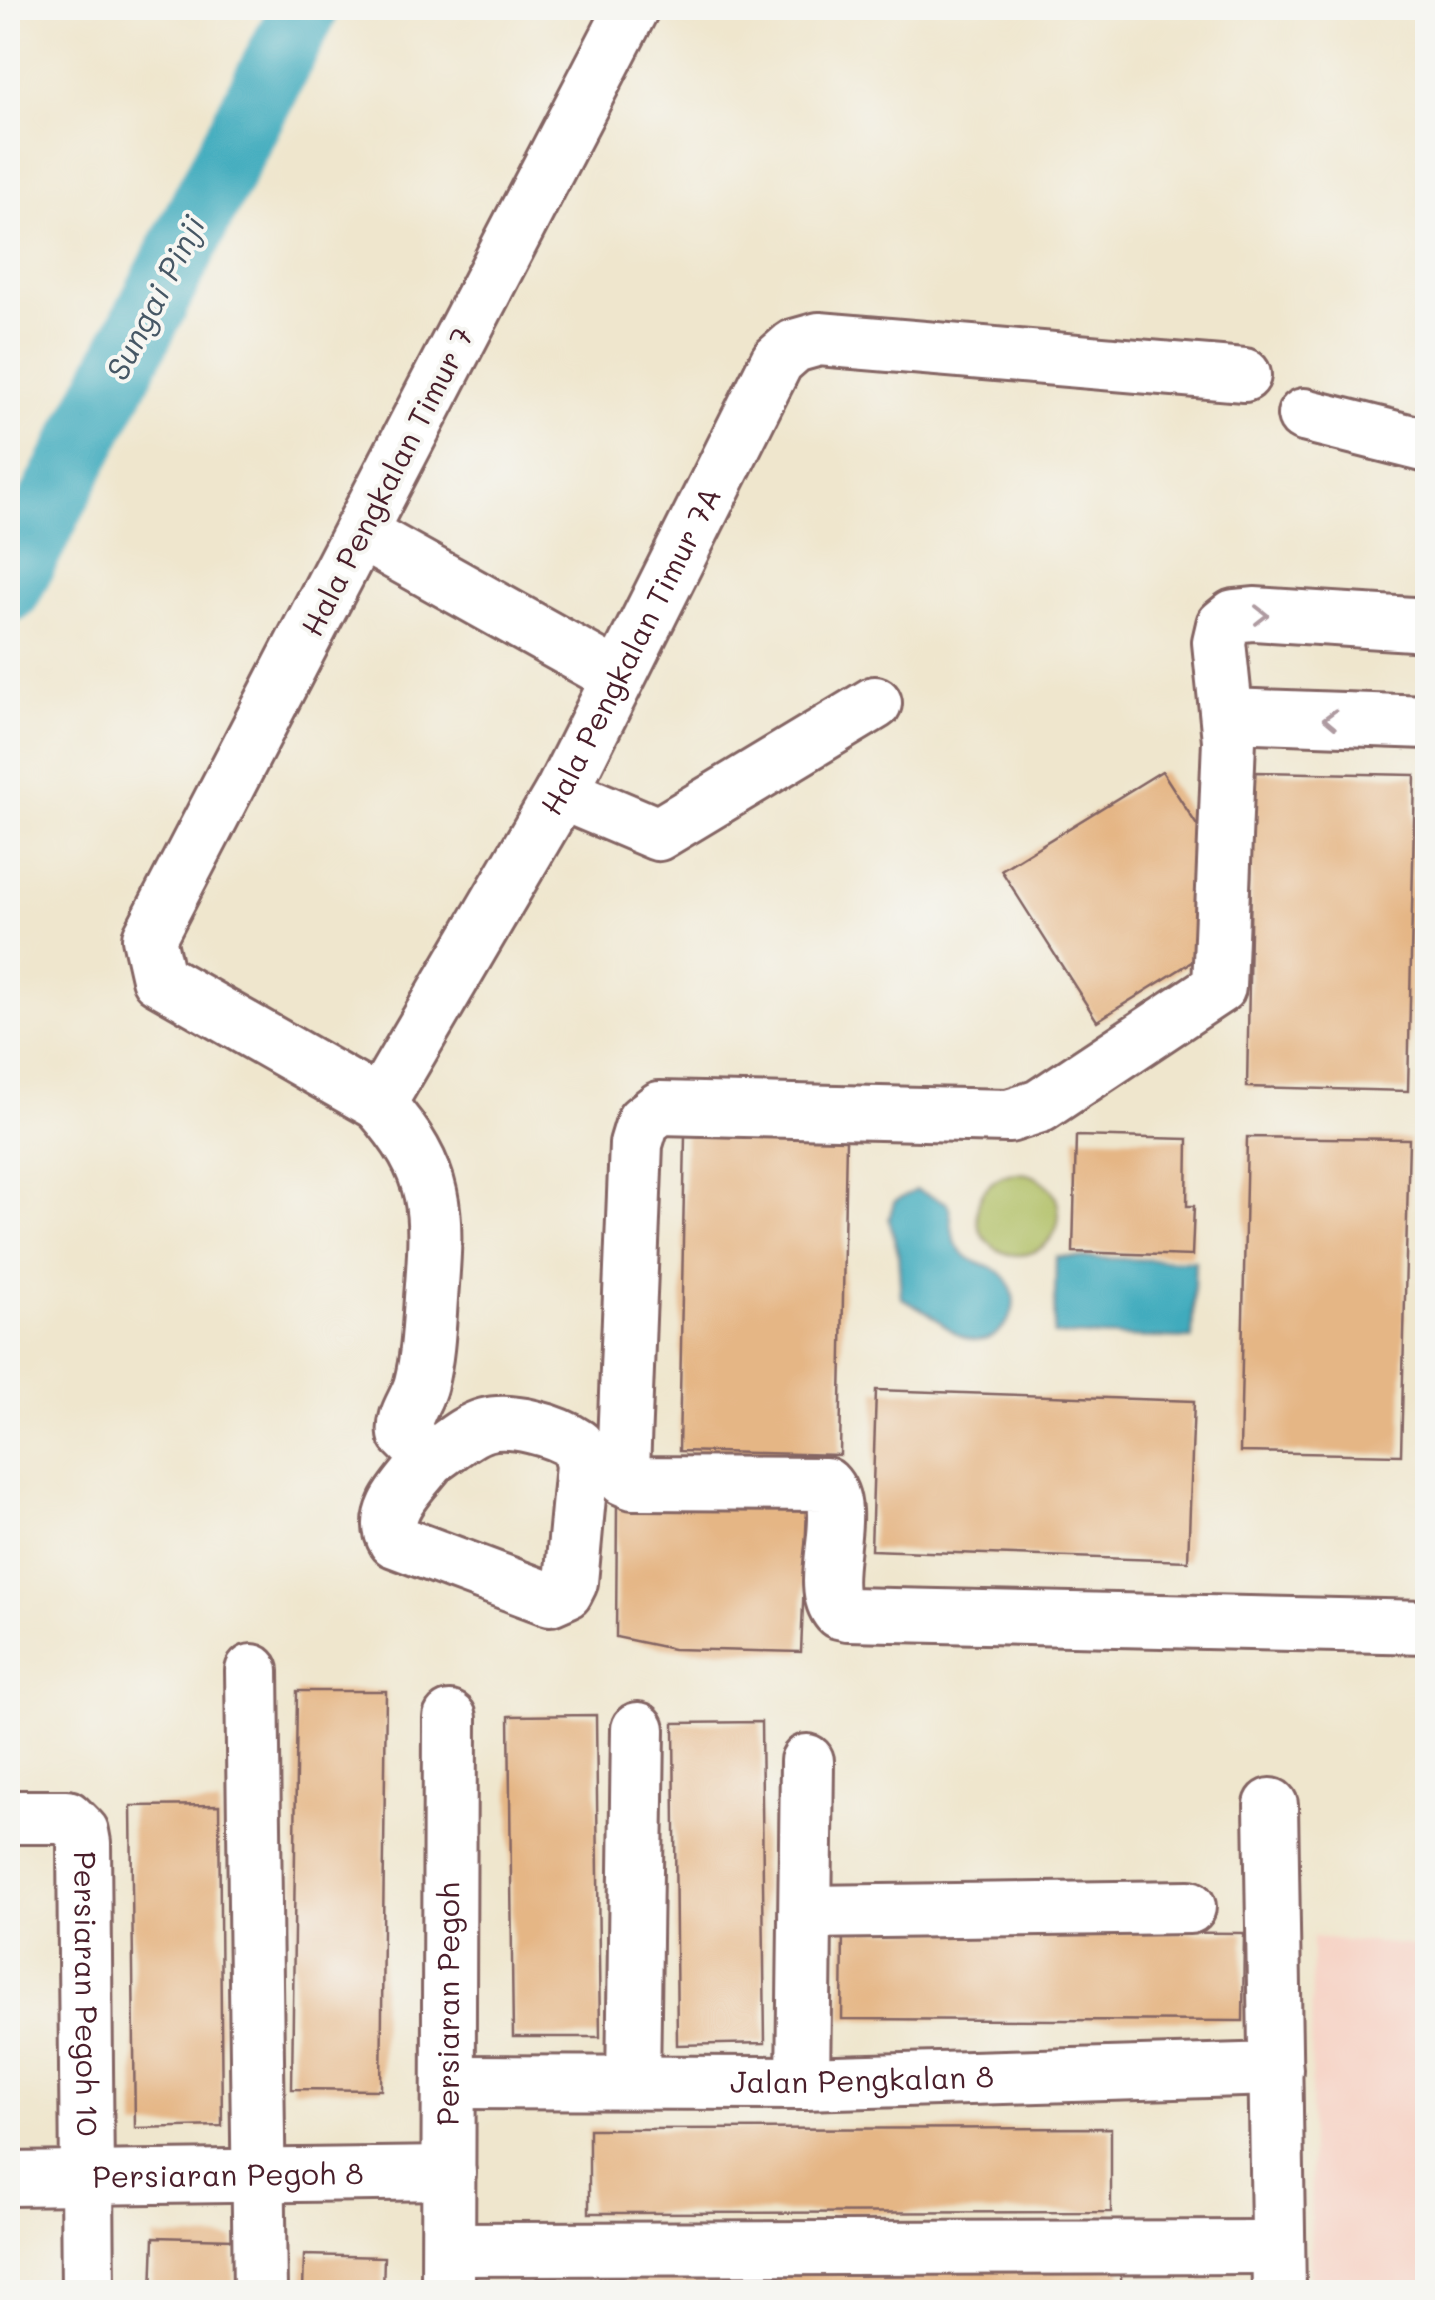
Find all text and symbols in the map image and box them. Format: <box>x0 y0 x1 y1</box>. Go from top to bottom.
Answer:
water label: Sungai Pinji <box>95 207 214 387</box>
street label: Hala Pengkalan Timur 7 <box>291 320 482 642</box>
street label: Hala Pengkalan Timur 7A <box>530 479 729 822</box>
one-way arrow <box>1254 604 1269 626</box>
one-way arrow <box>1322 708 1338 729</box>
street label: Persiaran Pegoh 10 <box>66 1851 109 2136</box>
street label: Persiaran Pegoh <box>427 1882 467 2126</box>
street label: Jalan Pengkalan 8 <box>730 2055 994 2101</box>
street label: Persiaran Pegoh 8 <box>92 2152 364 2196</box>

